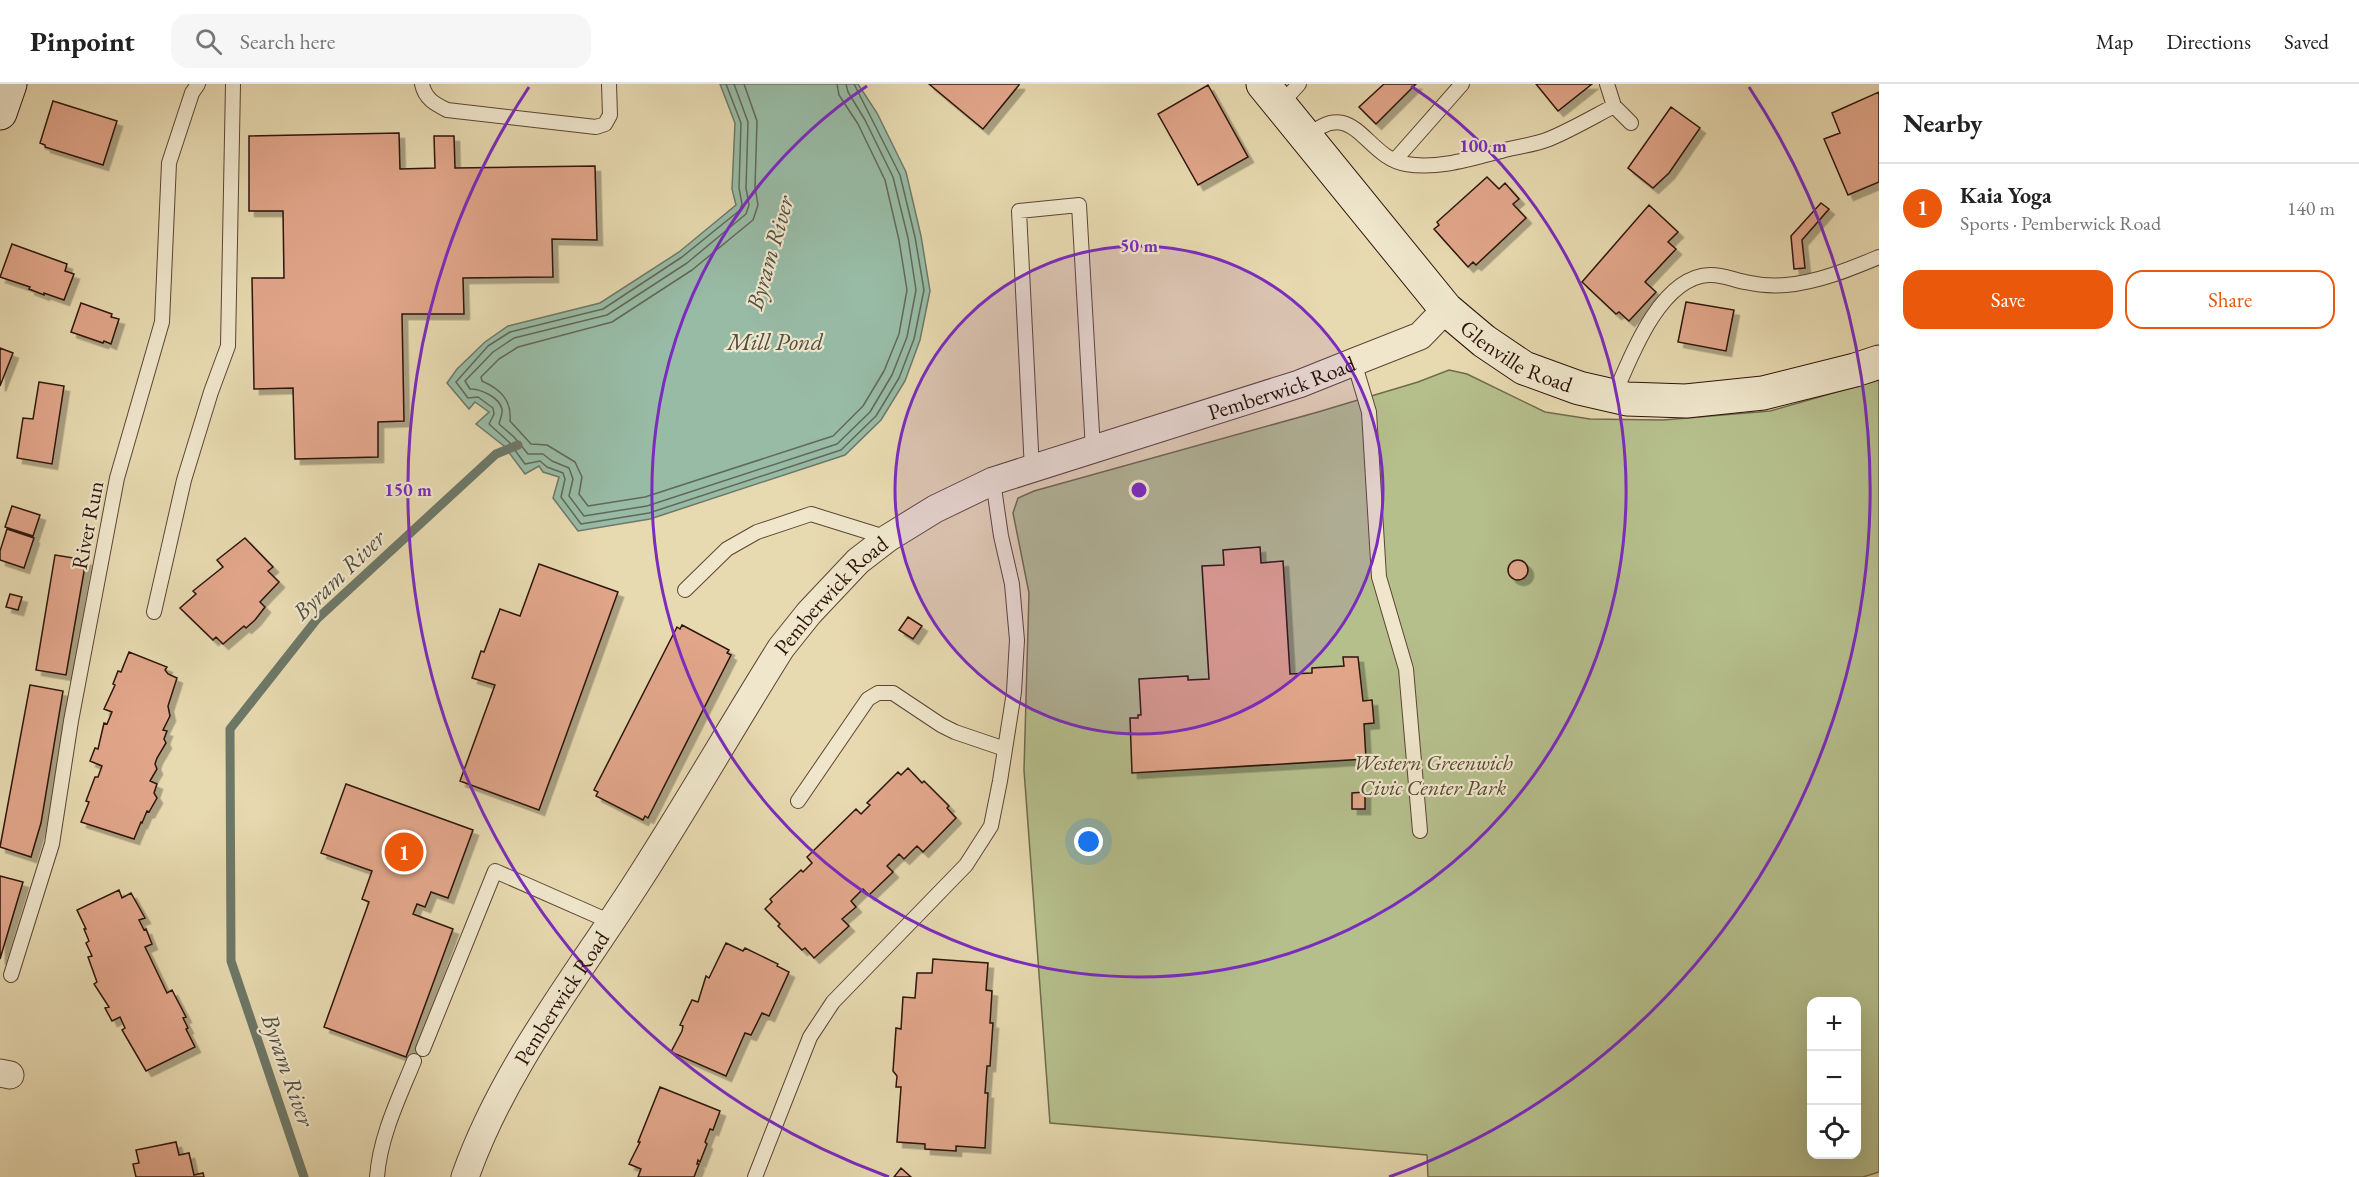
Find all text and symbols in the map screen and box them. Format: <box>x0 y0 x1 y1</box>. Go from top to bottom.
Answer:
search box <box>171 14 591 68</box>
text: Pinpoint <box>30 23 135 59</box>
icon: search <box>192 25 225 58</box>
text: Search here <box>240 27 335 56</box>
text: Map <box>2096 28 2133 55</box>
text: Directions <box>2166 28 2251 55</box>
text: Saved <box>2284 28 2329 55</box>
text: Nearby <box>1903 106 1983 140</box>
text: 100 m <box>1459 134 1507 157</box>
text: Kaia Yoga <box>1960 181 2052 210</box>
water label: Byram River <box>738 190 801 314</box>
text: 1 <box>1917 195 1928 221</box>
text: 140 m <box>2287 195 2335 221</box>
text: Sports · Pemberwick Road <box>1960 210 2161 236</box>
text: 50 m <box>1120 234 1158 257</box>
button: Save <box>1903 270 2113 329</box>
button: Share <box>2125 270 2335 329</box>
street label: Glenville Road <box>1454 313 1577 400</box>
water label: Mill Pond <box>725 326 824 357</box>
street label: Pemberwick Road <box>1204 349 1360 427</box>
street label: River Run <box>65 478 110 572</box>
text: 150 m <box>384 478 432 501</box>
centre of rings <box>1129 480 1149 500</box>
water label: Byram River <box>285 521 393 627</box>
street label: Pemberwick Road <box>767 529 895 661</box>
park label: Western Greenwich Civic Center Park <box>1353 748 1513 802</box>
your location <box>1074 827 1103 856</box>
pin: 1 <box>384 830 424 874</box>
street label: Pemberwick Road <box>507 925 616 1070</box>
map controls <box>1807 997 1861 1159</box>
button: + <box>1807 997 1861 1051</box>
water label: Byram River <box>254 1008 323 1132</box>
button: − <box>1807 1051 1861 1105</box>
button: locate <box>1807 1105 1861 1159</box>

